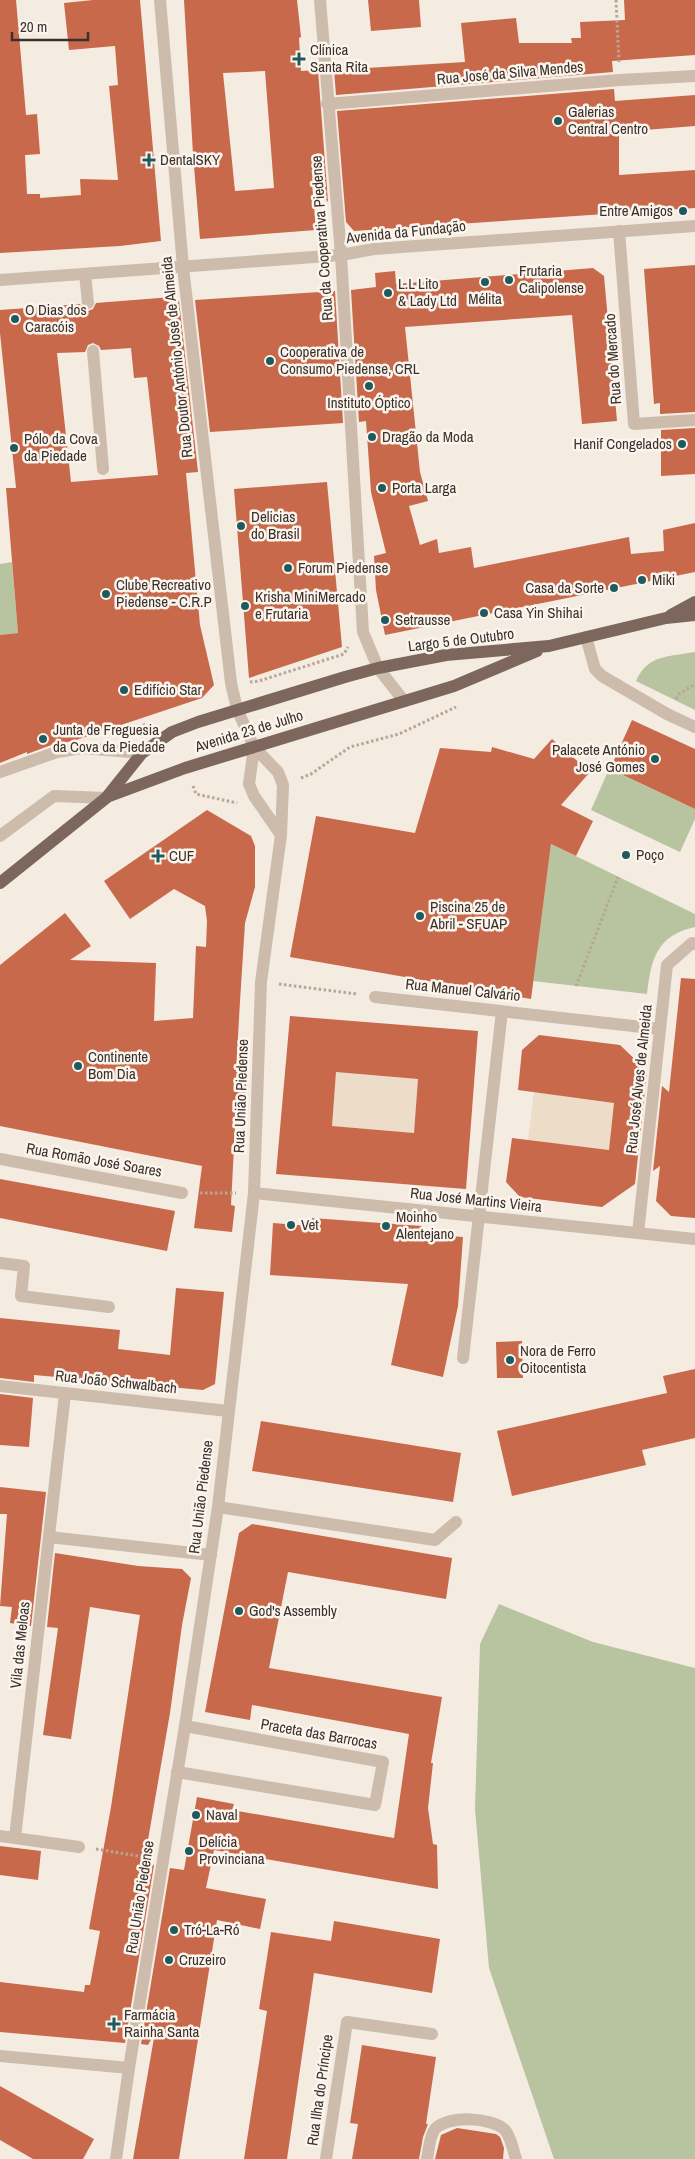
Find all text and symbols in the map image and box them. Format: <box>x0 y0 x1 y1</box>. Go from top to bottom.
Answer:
scale bar <box>12 10 89 42</box>
text: 20 m <box>20 16 47 37</box>
place label: Clínica Santa Rita <box>310 39 368 77</box>
marker: Clínica Santa Rita <box>292 52 306 66</box>
street label: Rua José da Silva Mendes <box>436 56 584 89</box>
place label: Galerias Central Centro <box>568 101 648 139</box>
marker: Galerias Central Centro <box>552 115 564 127</box>
place label: DentalSKY <box>160 149 221 170</box>
marker: DentalSKY <box>142 153 156 167</box>
street label: Rua da Cooperativa Piedense <box>305 155 338 321</box>
place label: Entre Amigos <box>599 200 673 221</box>
marker: Entre Amigos <box>677 205 689 217</box>
street label: Avenida da Fundação <box>344 215 467 248</box>
street label: Rua Doutor António José de Almeida <box>155 255 198 459</box>
place label: Frutaria Calipolense <box>519 260 584 298</box>
place label: L.L Lito & Lady Ltd <box>398 273 457 311</box>
marker: Frutaria Calipolense <box>503 274 515 286</box>
marker: Mélita <box>479 276 491 288</box>
marker: L.L Lito & Lady Ltd <box>382 287 394 299</box>
place label: Mélita <box>468 288 502 309</box>
place label: O Dias dos Caracóis <box>25 299 87 337</box>
marker: O Dias dos Caracóis <box>9 313 21 325</box>
street label: Rua do Mercado <box>599 313 626 405</box>
place label: Cooperativa de Consumo Piedense, CRL <box>280 341 420 379</box>
marker: Cooperativa de Consumo Piedense, CRL <box>264 355 276 367</box>
marker: Instituto Óptico <box>363 380 375 392</box>
place label: Instituto Óptico <box>327 392 411 413</box>
place label: Dragão da Moda <box>382 426 474 447</box>
place label: Pólo da Cova da Piedade <box>24 428 98 466</box>
marker: Dragão da Moda <box>366 431 378 443</box>
place label: Hanif Congelados <box>574 433 672 454</box>
marker: Hanif Congelados <box>676 438 688 450</box>
marker: Pólo da Cova da Piedade <box>8 442 20 454</box>
place label: Porta Larga <box>392 477 456 498</box>
marker: Porta Larga <box>376 482 388 494</box>
place label: Delicias do Brasil <box>251 506 300 544</box>
marker: Delicias do Brasil <box>235 520 247 532</box>
place label: Forum Piedense <box>298 557 388 578</box>
marker: Forum Piedense <box>282 562 294 574</box>
place label: Miki <box>652 569 675 590</box>
place label: Clube Recreativo Piedense - C.R.P <box>116 574 212 612</box>
marker: Miki <box>636 574 648 586</box>
place label: Casa da Sorte <box>525 577 604 598</box>
marker: Casa da Sorte <box>608 582 620 594</box>
place label: Krisha MiniMercado e Frutaria <box>255 586 366 624</box>
marker: Clube Recreativo Piedense - C.R.P <box>100 588 112 600</box>
marker: Krisha MiniMercado e Frutaria <box>239 600 251 612</box>
place label: Casa Yin Shihai <box>494 602 583 623</box>
marker: Casa Yin Shihai <box>478 607 490 619</box>
place label: Setrausse <box>395 609 451 630</box>
marker: Setrausse <box>379 614 391 626</box>
street label: Largo 5 de Outubro <box>407 623 515 656</box>
place label: Edifício Star <box>134 679 202 700</box>
marker: Edifício Star <box>118 684 130 696</box>
street label: Avenida 23 de Julho <box>191 704 306 757</box>
place label: Junta de Freguesia da Cova da Piedade <box>53 719 165 757</box>
marker: Junta de Freguesia da Cova da Piedade <box>37 733 49 745</box>
place label: Palacete António José Gomes <box>552 739 645 777</box>
marker: Palacete António José Gomes <box>649 753 661 765</box>
place label: Poço <box>636 844 664 865</box>
place label: CUF <box>169 845 194 866</box>
marker: CUF <box>151 849 165 863</box>
marker: Poço <box>620 849 632 861</box>
place label: Piscina 25 de Abril - SFUAP <box>429 896 507 934</box>
marker: Piscina 25 de Abril - SFUAP <box>414 910 426 922</box>
street label: Rua Manuel Calvário <box>405 973 522 1006</box>
street label: Rua José Alves de Almeida <box>620 1003 657 1155</box>
street label: Rua União Piedense <box>228 1038 253 1153</box>
place label: Continente Bom Dia <box>88 1046 148 1084</box>
marker: Continente Bom Dia <box>72 1060 84 1072</box>
street label: Rua Romão José Soares <box>25 1137 164 1182</box>
street label: Rua José Martins Vieira <box>409 1182 543 1217</box>
place label: Moinho Alentejano <box>395 1206 454 1244</box>
place label: Vet <box>301 1214 319 1235</box>
marker: Vet <box>285 1219 297 1231</box>
marker: Moinho Alentejano <box>380 1220 392 1232</box>
place label: Nora de Ferro Oitocentista <box>520 1340 596 1378</box>
marker: Nora de Ferro Oitocentista <box>504 1354 516 1366</box>
street label: Rua João Schwalbach <box>54 1365 178 1398</box>
street label: Rua União Piedense <box>183 1439 218 1555</box>
street label: Vila das Meloas <box>4 1600 35 1689</box>
place label: God's Assembly <box>249 1600 338 1621</box>
marker: God's Assembly <box>233 1605 245 1617</box>
street label: Praceta das Barrocas <box>259 1713 379 1754</box>
place label: Naval <box>206 1804 237 1825</box>
marker: Naval <box>190 1809 202 1821</box>
place label: Delícia Provinciana <box>199 1831 265 1869</box>
street label: Rua União Piedense <box>120 1839 159 1955</box>
marker: Delícia Provinciana <box>183 1845 195 1857</box>
place label: Tró-La-Ró <box>184 1919 240 1940</box>
marker: Tró-La-Ró <box>168 1924 180 1936</box>
place label: Cruzeiro <box>179 1949 226 1970</box>
marker: Cruzeiro <box>163 1954 175 1966</box>
place label: Farmácia Rainha Santa <box>124 2004 199 2042</box>
marker: Farmácia Rainha Santa <box>108 2018 120 2030</box>
street label: Rua Ilha do Príncipe <box>301 2033 338 2147</box>

